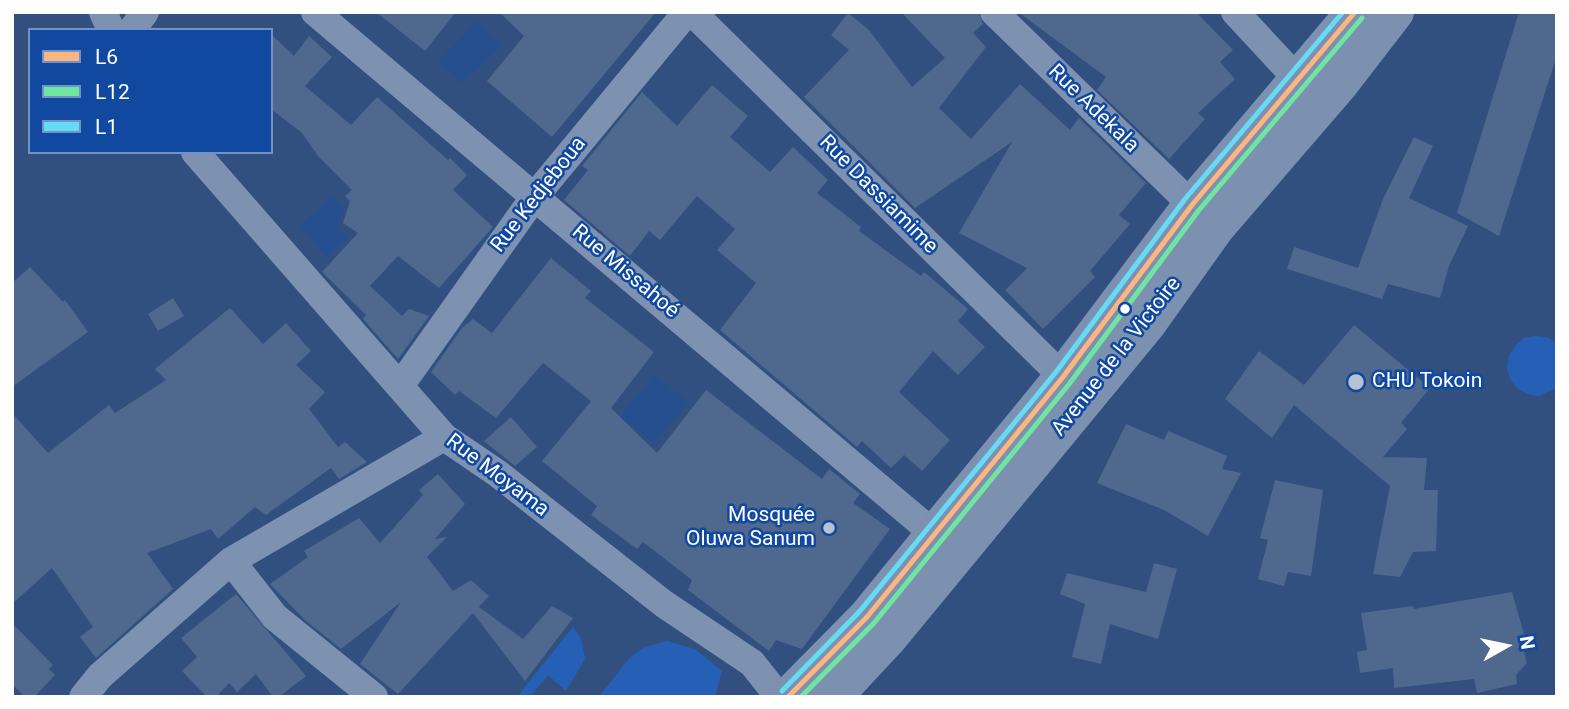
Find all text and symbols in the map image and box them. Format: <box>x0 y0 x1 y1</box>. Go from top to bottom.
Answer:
legend <box>28 28 273 154</box>
text: L6 <box>95 45 118 69</box>
street label: Rue Adekala <box>1042 60 1144 158</box>
text: L12 <box>95 80 130 104</box>
text: L1 <box>95 115 118 139</box>
street label: Rue Dassiamime <box>813 130 943 260</box>
street label: Rue Kedjeboua <box>486 132 592 258</box>
street label: Rue Missahoé <box>566 220 684 324</box>
street label: Avenue de la Victoire <box>1047 272 1187 442</box>
unlabelled marker <box>1118 302 1132 316</box>
place label: CHU Tokoin <box>1372 369 1482 395</box>
marker: CHU Tokoin <box>1346 372 1366 392</box>
street label: Rue Moyama <box>441 429 553 523</box>
place label: Mosquée Oluwa Sanum <box>686 503 815 553</box>
marker: Mosquée Oluwa Sanum <box>821 520 837 536</box>
north arrow <box>1471 611 1541 681</box>
text: N <box>1515 634 1540 651</box>

